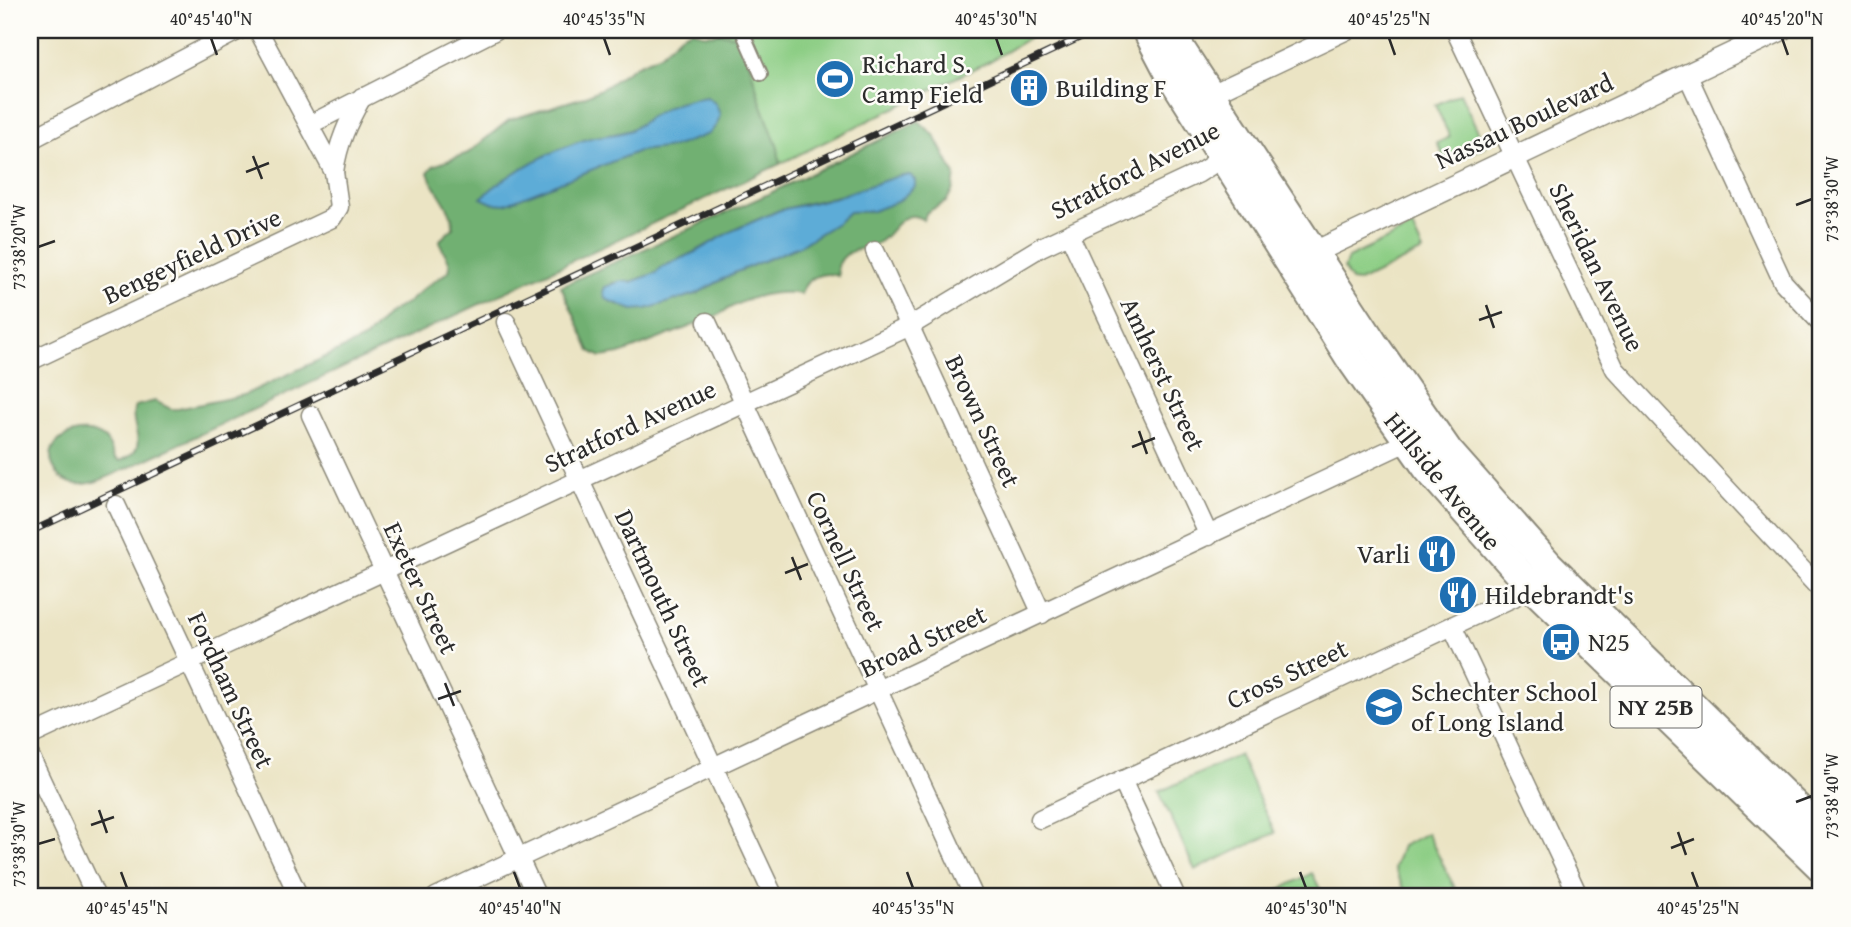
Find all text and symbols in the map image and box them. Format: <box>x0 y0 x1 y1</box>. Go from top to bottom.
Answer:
text: 40°45'40"N <box>170 5 253 32</box>
text: 40°45'35"N <box>563 5 646 32</box>
text: 40°45'30"N <box>955 5 1038 32</box>
text: 40°45'25"N <box>1348 5 1431 32</box>
text: 40°45'20"N <box>1741 5 1824 32</box>
place label: Richard S. Camp Field <box>862 44 983 113</box>
sports icon: Richard S. Camp Field <box>814 58 856 100</box>
street label: Nassau Boulevard <box>1428 62 1619 179</box>
building icon: Building F <box>1008 67 1050 109</box>
place label: Building F <box>1056 68 1167 107</box>
street label: Stratford Avenue <box>1043 110 1226 229</box>
text: 73°38'30"W <box>1818 155 1845 242</box>
street label: Sheridan Avenue <box>1540 176 1655 358</box>
street label: Bengeyfield Drive <box>96 197 287 314</box>
text: 73°38'20"W <box>5 203 32 290</box>
street label: Amherst Street <box>1111 291 1216 457</box>
street label: Brown Street <box>936 348 1031 494</box>
street label: Stratford Avenue <box>538 369 722 482</box>
street label: Hillside Avenue <box>1375 403 1512 558</box>
street label: Cornell Street <box>797 484 896 637</box>
street label: Dartmouth Street <box>605 503 722 693</box>
street label: Exeter Street <box>374 515 469 660</box>
restaurant icon: Varli <box>1416 533 1458 575</box>
place label: Varli <box>1357 534 1410 573</box>
restaurant icon: Hildebrandt's <box>1437 574 1479 616</box>
place label: Hildebrandt's <box>1485 575 1634 614</box>
street label: Broad Street <box>853 594 993 687</box>
street label: Fordham Street <box>178 605 285 775</box>
bus stop icon: N25 <box>1540 621 1582 663</box>
place label: N25 <box>1588 622 1630 661</box>
street label: Cross Street <box>1220 628 1354 719</box>
place label: Schechter School of Long Island <box>1411 672 1597 741</box>
school or university icon: Schechter School of Long Island <box>1363 686 1405 728</box>
road number: NY 25B <box>1610 686 1702 728</box>
text: 73°38'40"W <box>1818 752 1845 839</box>
text: 73°38'30"W <box>5 800 32 887</box>
text: 40°45'45"N <box>86 894 169 921</box>
text: 40°45'40"N <box>479 894 562 921</box>
text: 40°45'35"N <box>872 894 955 921</box>
text: 40°45'30"N <box>1265 894 1348 921</box>
text: 40°45'25"N <box>1657 894 1740 921</box>

